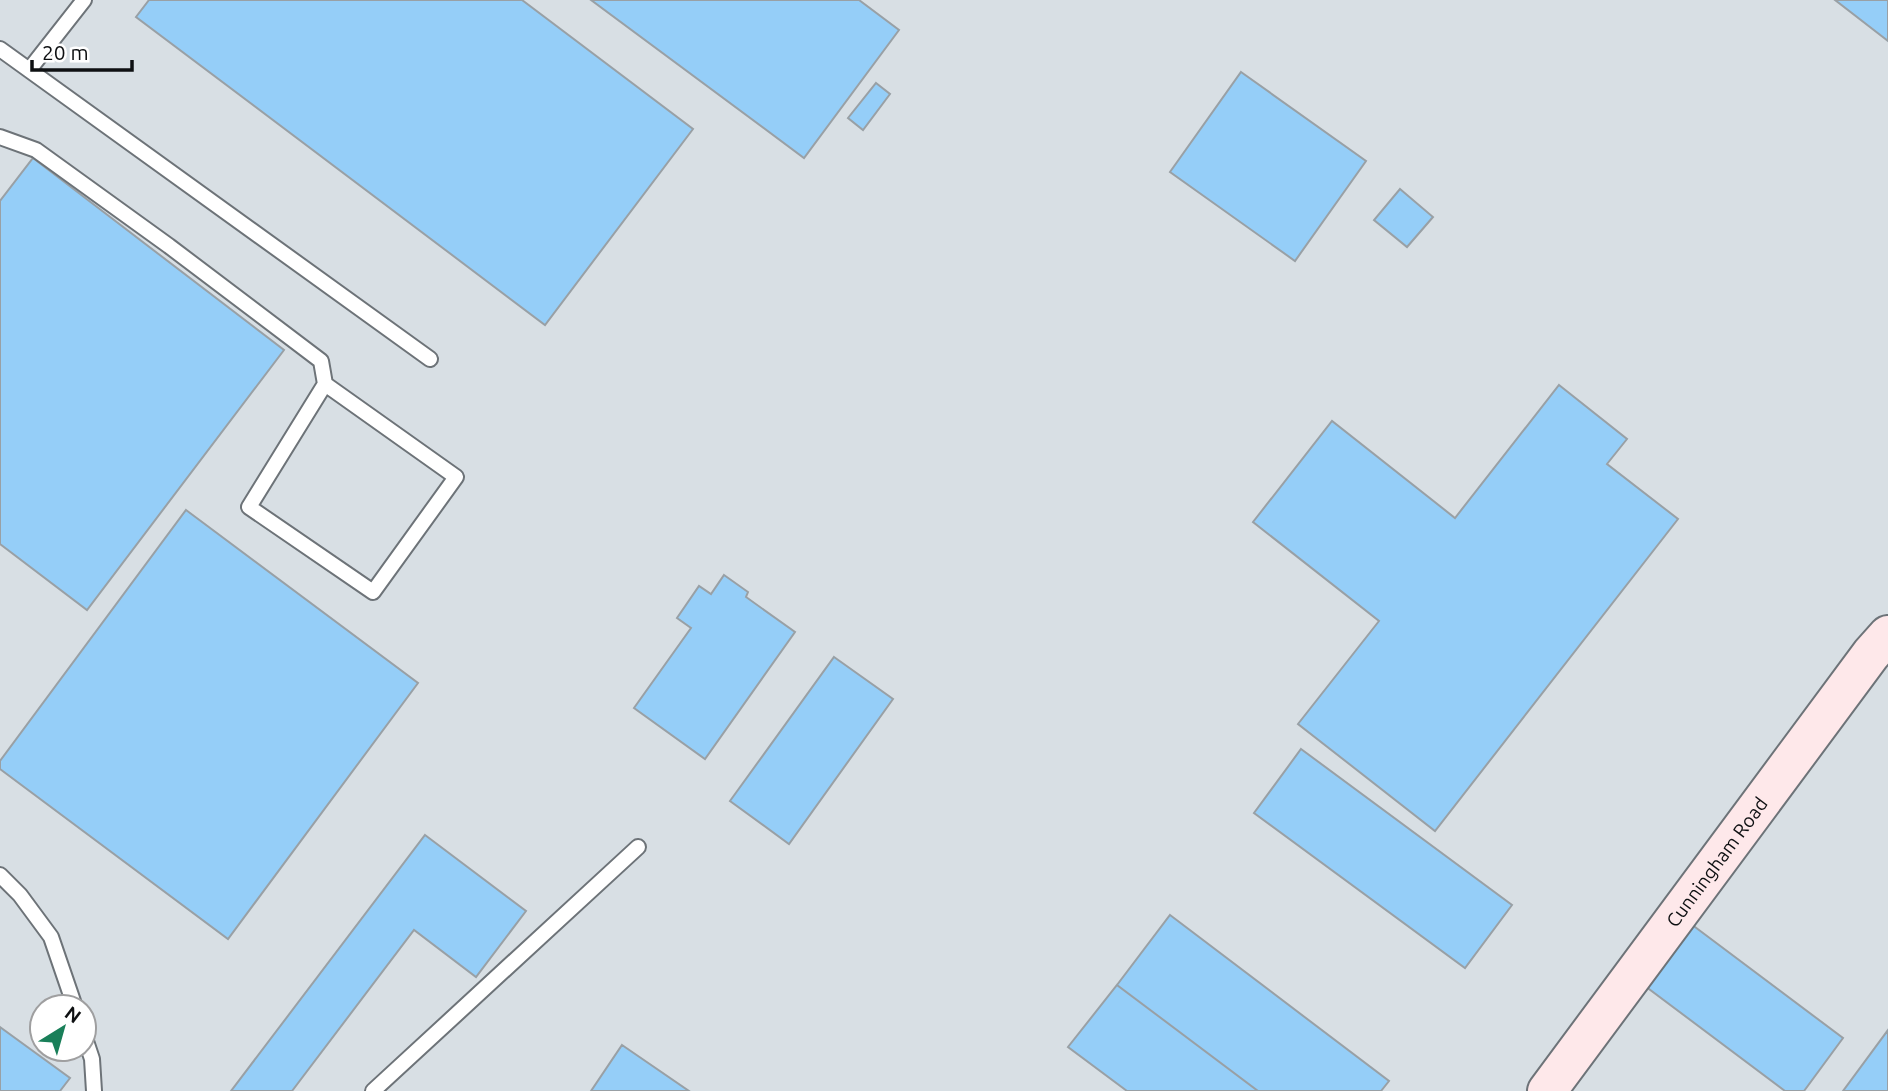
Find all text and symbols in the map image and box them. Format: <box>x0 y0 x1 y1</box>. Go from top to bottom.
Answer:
scale bar <box>32 28 131 72</box>
text: 20 m <box>42 40 89 64</box>
street label: Cunningham Road <box>1662 793 1772 931</box>
north arrow <box>28 993 98 1063</box>
text: N <box>61 1001 86 1027</box>

